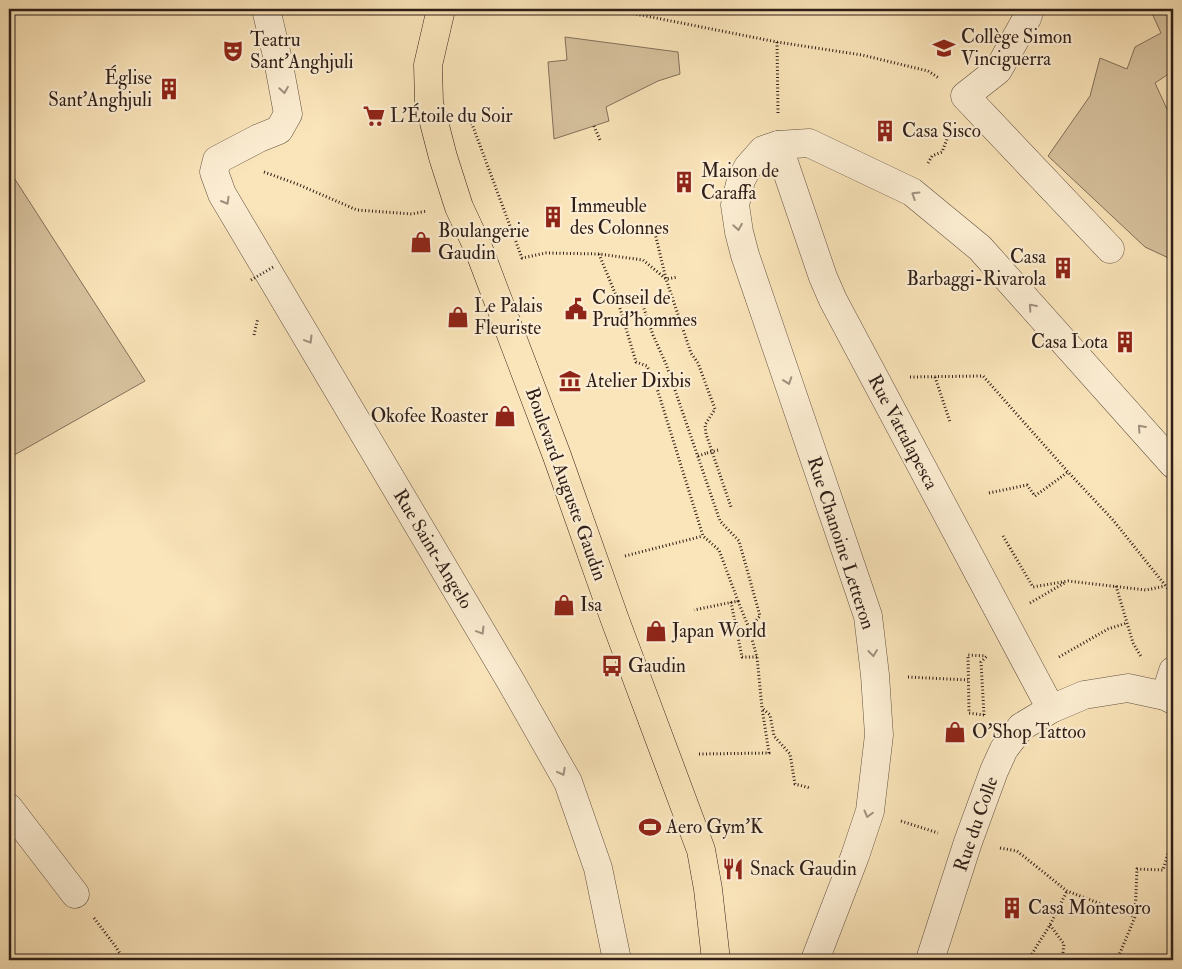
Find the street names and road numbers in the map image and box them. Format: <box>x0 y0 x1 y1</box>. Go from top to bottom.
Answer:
street label: Rue Vattalapesca <box>862 370 944 494</box>
street label: Boulevard Auguste Gaudin <box>520 384 612 584</box>
street label: Rue Chanoine Letteron <box>802 453 880 633</box>
street label: Rue Saint-Angelo <box>388 485 478 613</box>
street label: Rue du Colle <box>949 773 1003 875</box>

